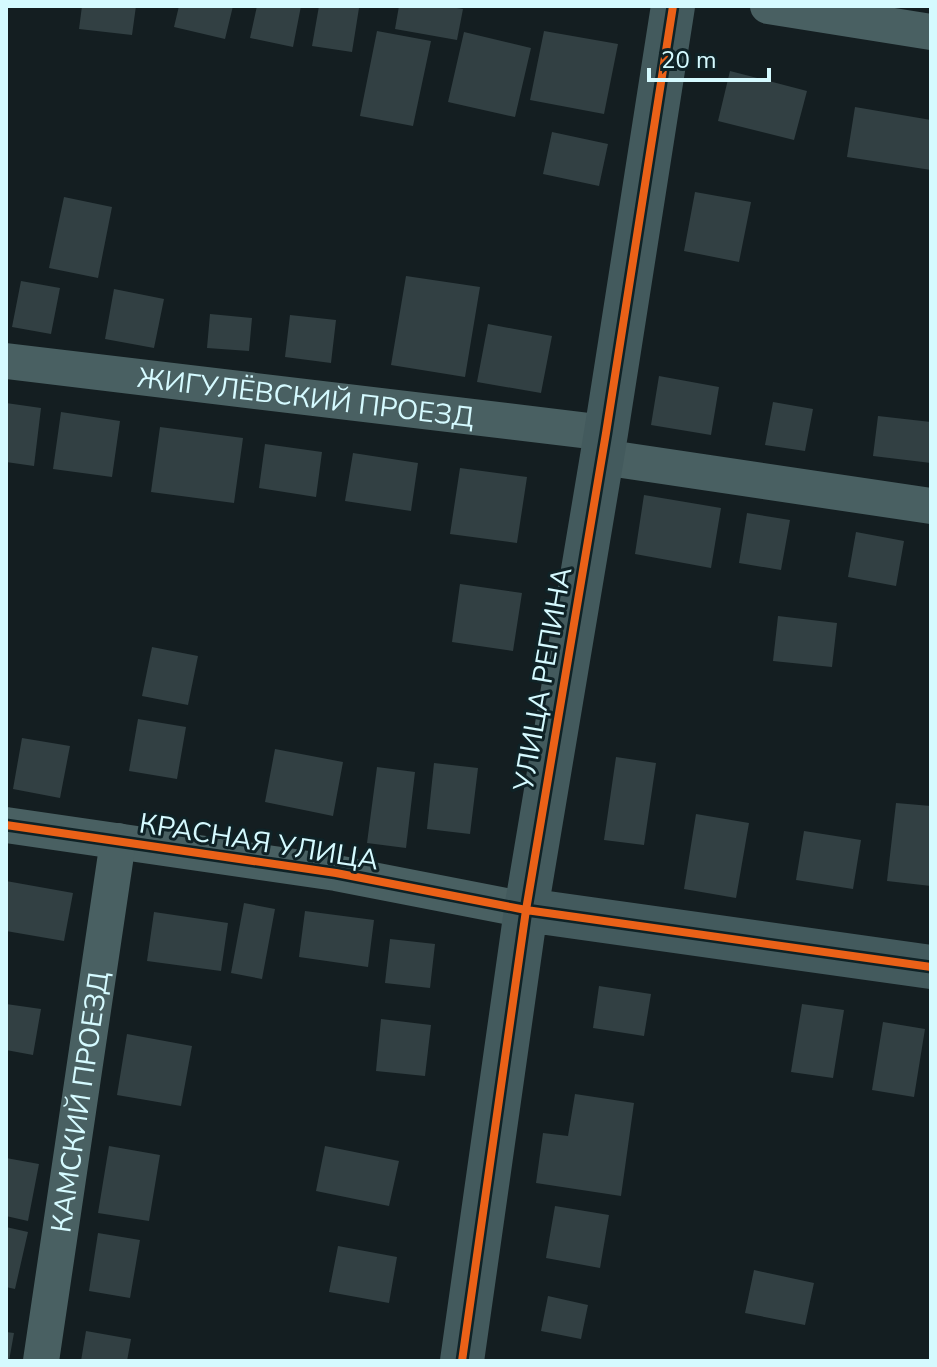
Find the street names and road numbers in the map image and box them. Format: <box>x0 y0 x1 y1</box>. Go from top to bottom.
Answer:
street label: ЖИГУЛЁВСКИЙ ПРОЕЗД <box>135 359 476 437</box>
street label: УЛИЦА РЕПИНА <box>504 564 581 795</box>
street label: КРАСНАЯ УЛИЦА <box>136 804 381 880</box>
street label: КАМСКИЙ ПРОЕЗД <box>42 969 118 1235</box>

